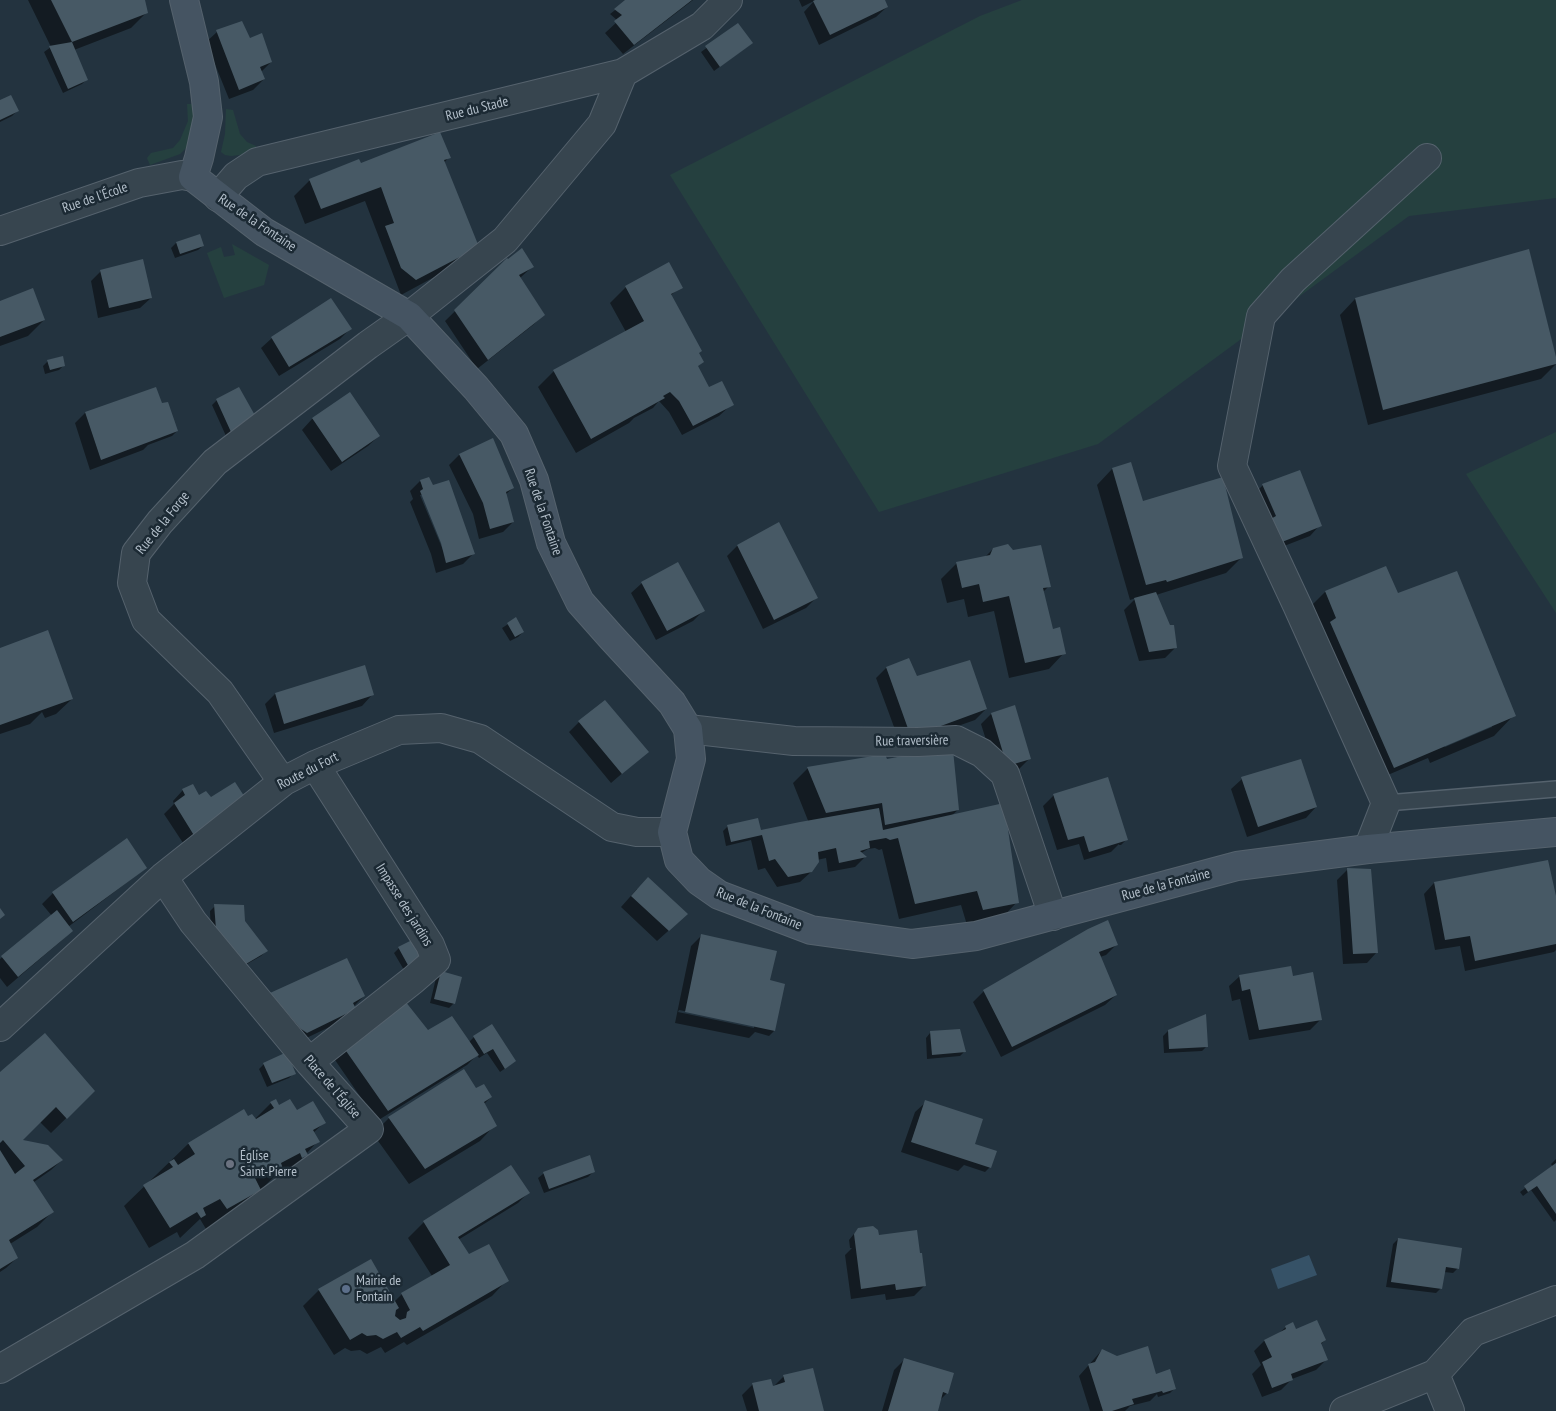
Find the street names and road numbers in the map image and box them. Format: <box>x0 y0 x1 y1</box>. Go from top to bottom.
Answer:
street label: Rue du Stade <box>444 93 510 125</box>
street label: Rue de l'École <box>60 179 130 217</box>
street label: Rue de la Fontaine <box>215 191 299 255</box>
street label: Rue de la Fontaine <box>520 466 566 558</box>
street label: Rue de la Forge <box>133 488 193 558</box>
street label: Rue traversière <box>875 732 949 750</box>
street label: Route du Fort <box>275 749 341 793</box>
street label: Impasse des jardins <box>372 861 436 949</box>
street label: Rue de la Fontaine <box>1120 865 1212 905</box>
street label: Rue de la Fontaine <box>714 884 804 934</box>
street label: Place de l'Église <box>300 1052 364 1122</box>

